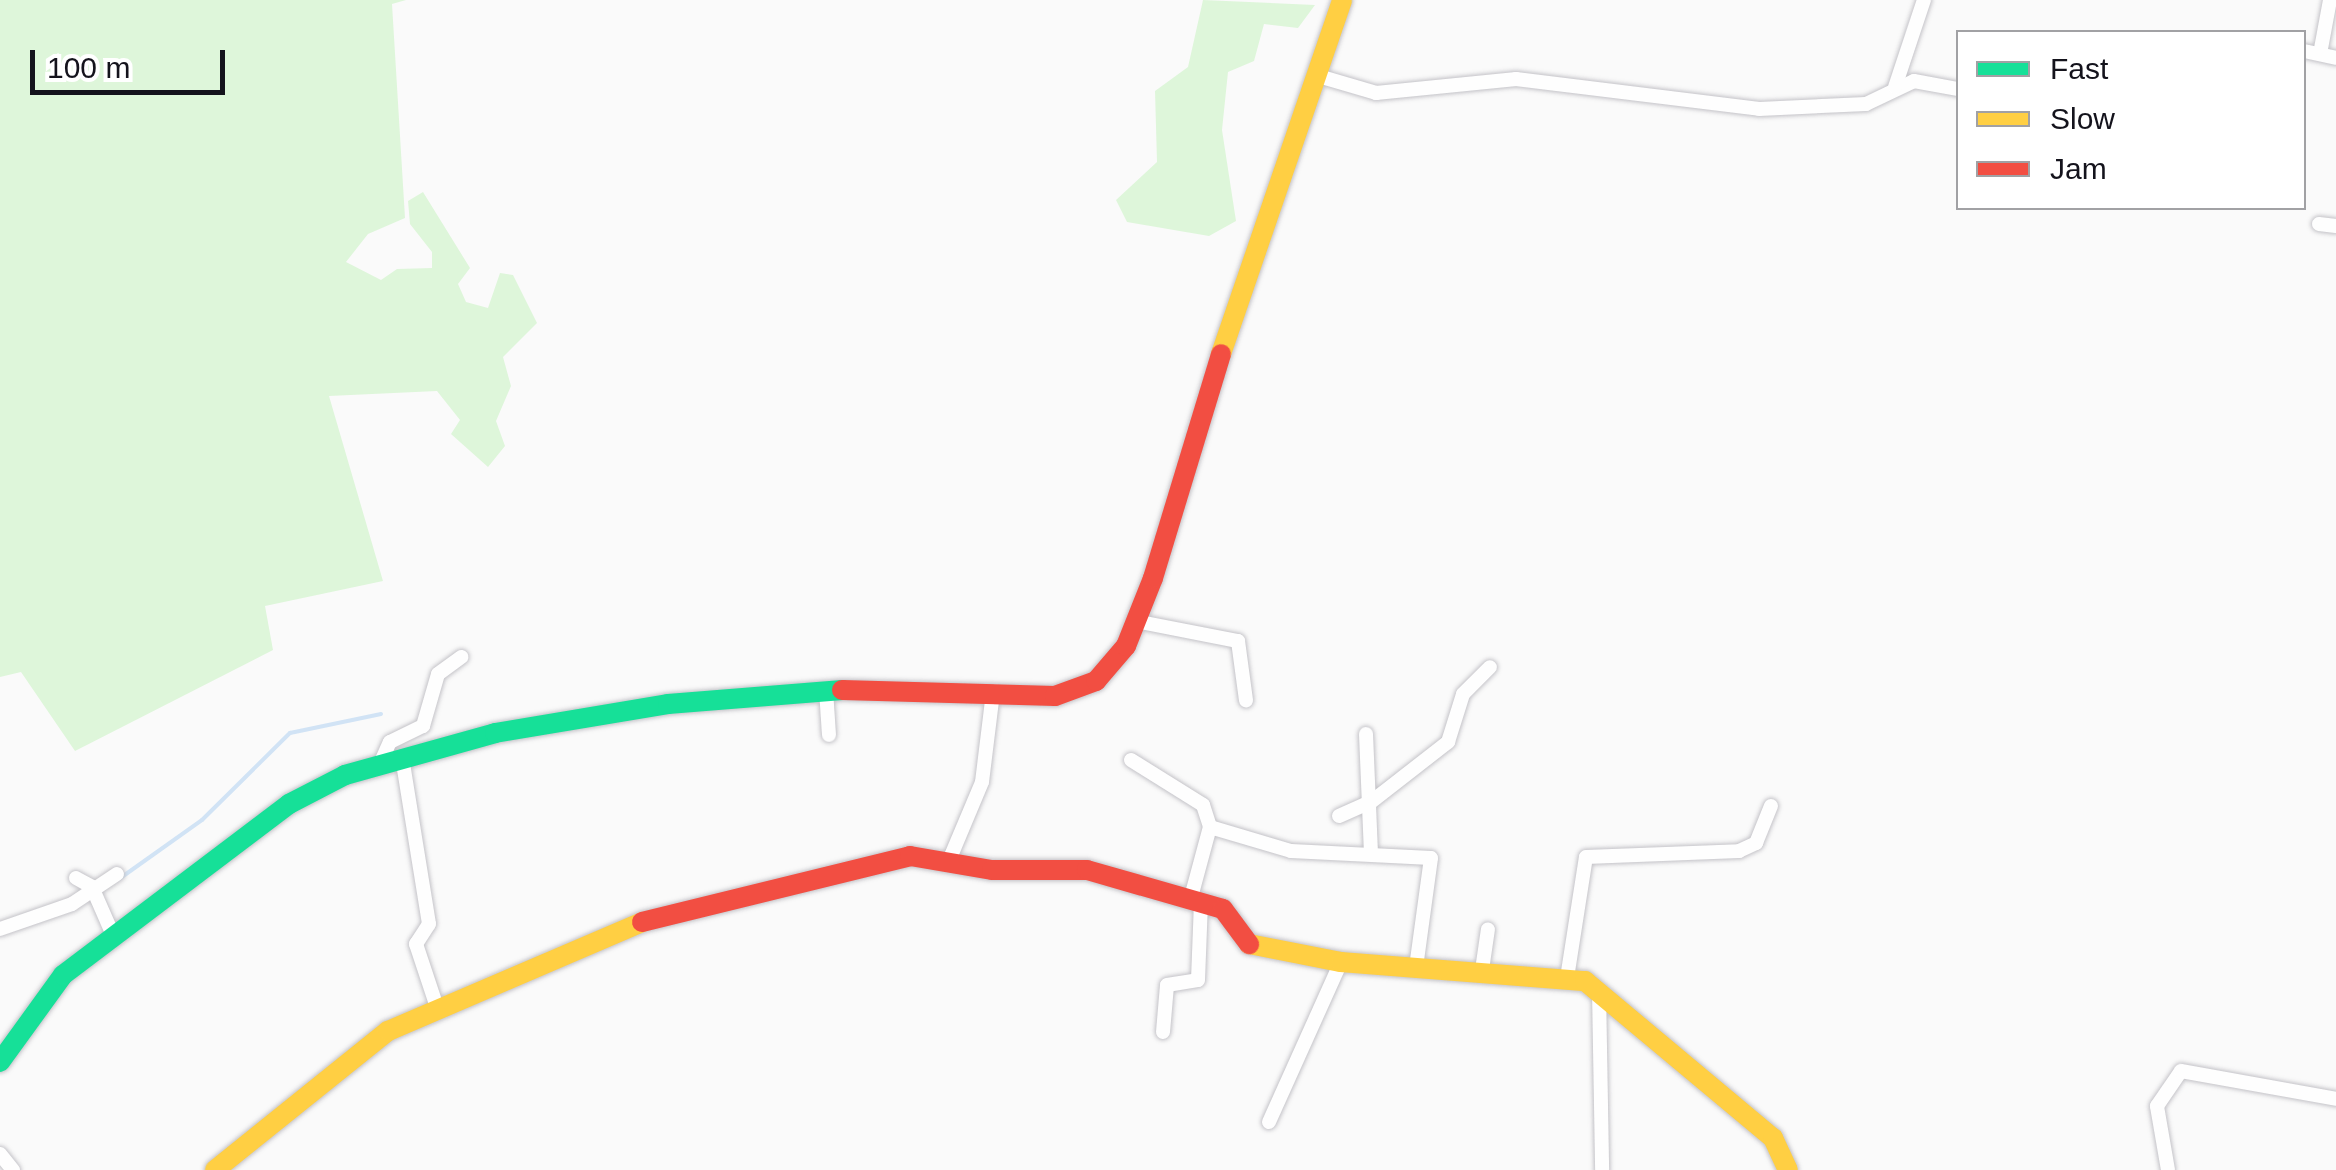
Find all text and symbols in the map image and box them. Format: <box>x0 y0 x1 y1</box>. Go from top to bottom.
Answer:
scale bar <box>35 30 230 92</box>
legend <box>1956 30 2306 210</box>
text: 100 m <box>47 51 130 84</box>
text: Fast <box>2050 52 2108 85</box>
text: Slow <box>2050 102 2115 135</box>
text: Jam <box>2050 152 2107 185</box>

